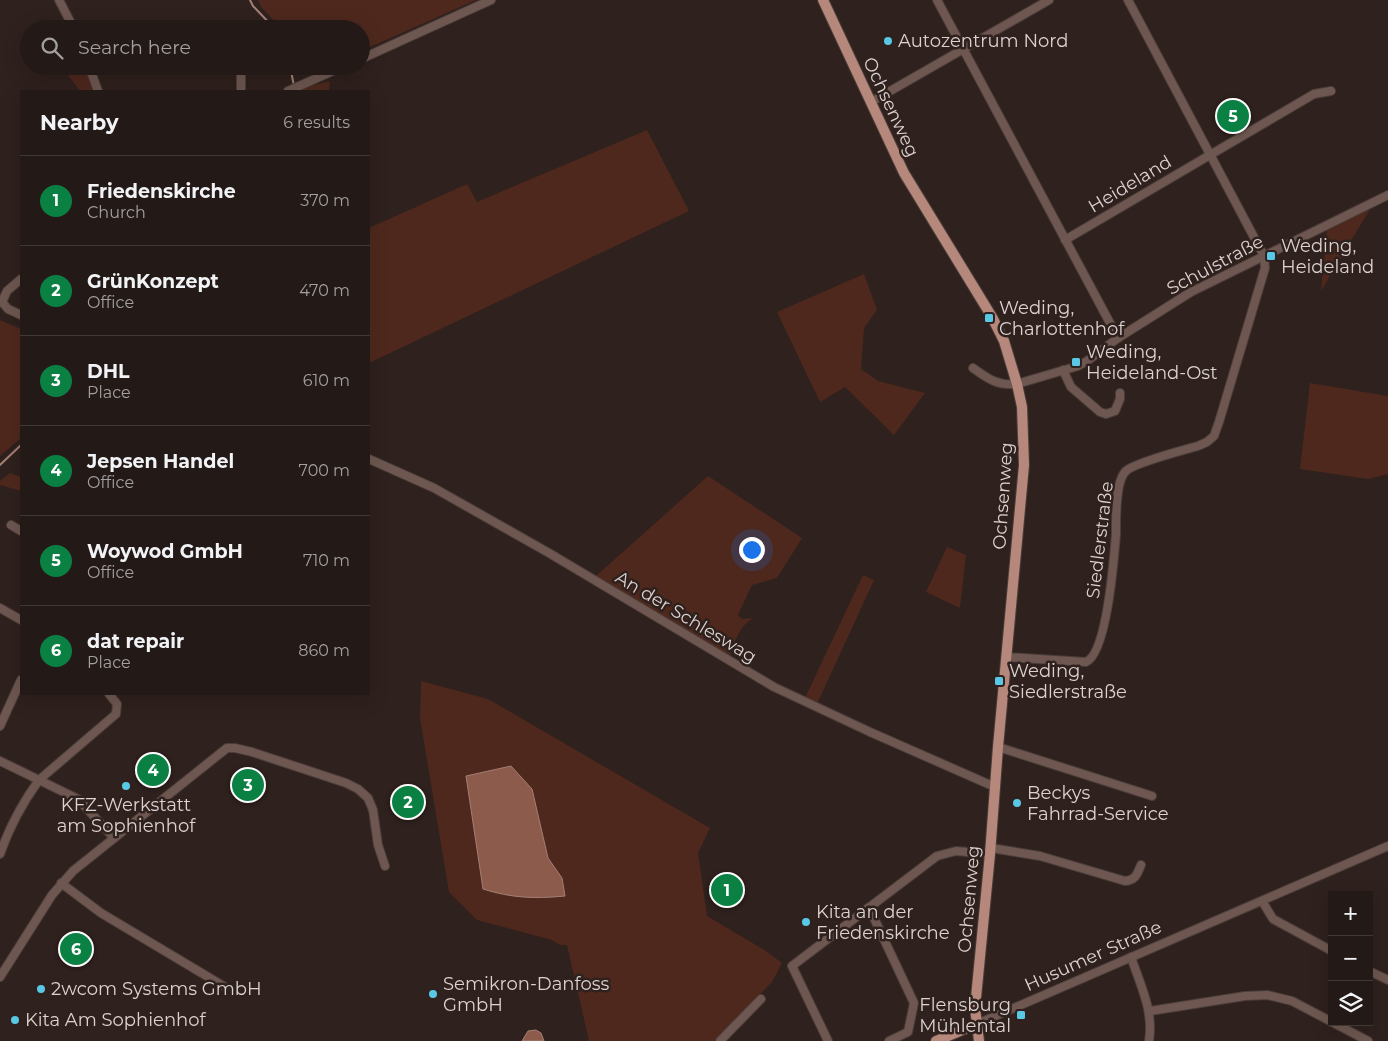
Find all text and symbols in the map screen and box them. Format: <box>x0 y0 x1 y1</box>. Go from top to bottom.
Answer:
search box <box>20 20 370 75</box>
place label: Autozentrum Nord <box>898 30 1069 52</box>
icon: search <box>38 34 66 62</box>
marker: Autozentrum Nord <box>882 35 894 47</box>
text: Search here <box>78 36 191 59</box>
street label: Ochsenweg <box>858 54 924 160</box>
pin: 5 <box>1217 97 1249 135</box>
text: Nearby <box>40 110 119 135</box>
text: 6 results <box>283 113 350 132</box>
street label: Heideland <box>1084 151 1176 217</box>
text: Friedenskirche <box>87 180 236 203</box>
text: 1 <box>53 191 59 210</box>
text: 370 m <box>300 191 350 210</box>
text: Church <box>87 203 146 222</box>
street label: Schulstraße <box>1163 230 1267 300</box>
place label: Weding, Heideland <box>1281 235 1374 278</box>
marker: Weding, Heideland <box>1265 250 1277 262</box>
text: GrünKonzept <box>87 270 219 293</box>
text: 2 <box>51 281 61 300</box>
text: 470 m <box>299 281 350 300</box>
text: Office <box>87 293 134 312</box>
place label: Weding, Charlottenhof <box>999 297 1125 340</box>
marker: Weding, Charlottenhof <box>983 312 995 324</box>
place label: Weding, Heideland-Ost <box>1086 341 1217 384</box>
marker: Weding, Heideland-Ost <box>1070 356 1082 368</box>
text: DHL <box>87 360 130 383</box>
text: 3 <box>51 371 61 390</box>
text: 610 m <box>303 371 350 390</box>
text: Place <box>87 383 131 402</box>
street label: Ochsenweg <box>988 442 1018 550</box>
text: Jepsen Handel <box>87 450 234 473</box>
text: 4 <box>50 461 62 480</box>
text: 700 m <box>299 461 350 480</box>
text: Office <box>87 473 134 492</box>
street label: Siedlerstraße <box>1082 480 1118 600</box>
your location <box>739 537 765 563</box>
text: Woywod GmbH <box>87 540 243 563</box>
text: 5 <box>51 551 61 570</box>
text: 710 m <box>303 551 350 570</box>
text: Office <box>87 563 134 582</box>
street label: An der Schleswag <box>611 566 761 668</box>
text: dat repair <box>87 630 184 653</box>
text: 6 <box>51 641 61 660</box>
text: 860 m <box>298 641 350 660</box>
text: Place <box>87 653 131 672</box>
place label: Weding, Siedlerstraße <box>1009 660 1127 703</box>
marker: Weding, Siedlerstraße <box>993 675 1005 687</box>
pin: 4 <box>137 751 169 789</box>
pin: 3 <box>232 766 264 804</box>
marker: KFZ-Werkstatt am Sophienhof <box>120 780 132 792</box>
place label: Beckys Fahrrad-Service <box>1027 782 1169 825</box>
pin: 2 <box>392 783 424 821</box>
place label: KFZ-Werkstatt am Sophienhof <box>57 794 196 837</box>
marker: Beckys Fahrrad-Service <box>1011 797 1023 809</box>
street label: Ochsenweg <box>953 844 985 954</box>
pin: 1 <box>711 871 743 909</box>
map controls <box>1328 891 1373 1026</box>
button: + <box>1328 891 1373 936</box>
place label: Kita an der Friedenskirche <box>816 901 950 944</box>
marker: Kita an der Friedenskirche <box>800 916 812 928</box>
street label: Husumer Straße <box>1021 916 1165 996</box>
pin: 6 <box>60 930 92 968</box>
button: − <box>1328 936 1373 981</box>
place label: Semikron-Danfoss GmbH <box>443 973 609 1016</box>
place label: 2wcom Systems GmbH <box>51 978 262 1000</box>
button: layers <box>1328 981 1373 1026</box>
marker: 2wcom Systems GmbH <box>35 983 47 995</box>
marker: Semikron-Danfoss GmbH <box>427 988 439 1000</box>
place label: Flensburg Mühlental <box>919 994 1011 1037</box>
place label: Kita Am Sophienhof <box>25 1009 207 1031</box>
marker: Flensburg Mühlental <box>1015 1009 1027 1021</box>
marker: Kita Am Sophienhof <box>9 1014 21 1026</box>

